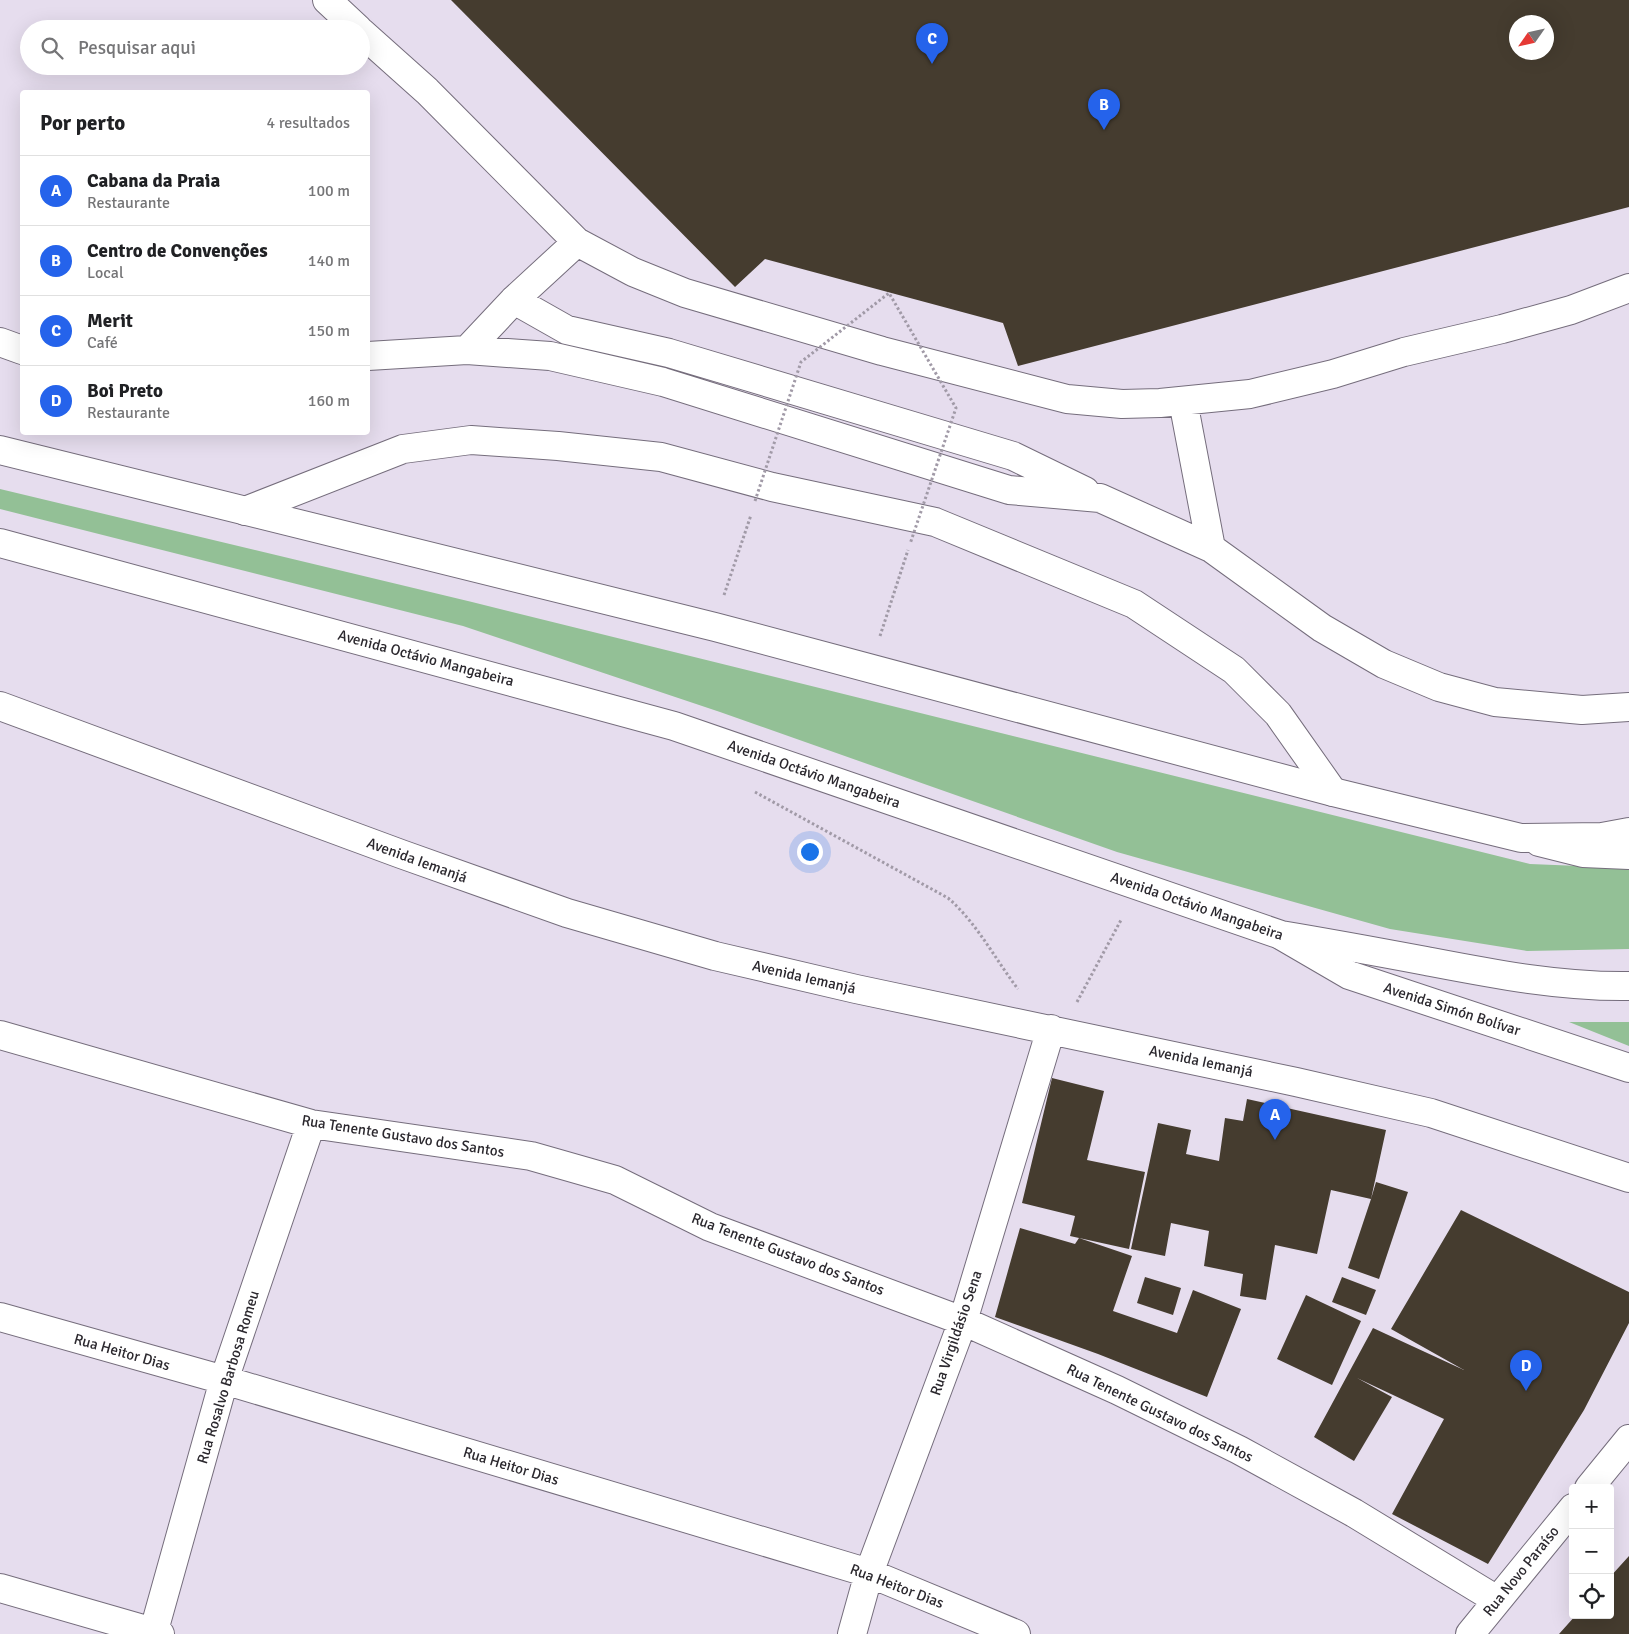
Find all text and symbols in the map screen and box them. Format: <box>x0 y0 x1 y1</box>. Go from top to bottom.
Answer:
north arrow <box>1509 15 1554 60</box>
search box <box>20 20 370 75</box>
pin: C <box>916 23 948 64</box>
icon: search <box>38 34 66 62</box>
text: Pesquisar aqui <box>78 36 196 60</box>
pin: B <box>1088 89 1120 130</box>
text: Por perto <box>40 110 125 136</box>
text: 4 resultados <box>267 113 350 133</box>
text: Cabana da Praia <box>87 169 220 193</box>
text: A <box>51 181 61 201</box>
text: 100 m <box>308 181 350 201</box>
text: Restaurante <box>87 193 170 213</box>
text: Centro de Convenções <box>87 239 268 263</box>
text: B <box>51 251 61 271</box>
text: 140 m <box>308 251 350 271</box>
text: Local <box>87 263 124 283</box>
text: Merit <box>87 309 133 333</box>
text: C <box>51 321 61 341</box>
text: 150 m <box>308 321 350 341</box>
text: Café <box>87 333 118 353</box>
text: Boi Preto <box>87 379 163 403</box>
text: D <box>51 391 61 411</box>
text: 160 m <box>308 391 350 411</box>
text: Restaurante <box>87 403 170 423</box>
street label: Avenida Octávio Mangabeira <box>336 626 516 690</box>
street label: Avenida Octávio Mangabeira <box>725 736 903 812</box>
street label: Avenida Iemanjá <box>364 833 470 887</box>
your location <box>797 839 823 865</box>
street label: Avenida Octávio Mangabeira <box>1108 868 1286 944</box>
street label: Avenida Iemanjá <box>751 956 857 998</box>
street label: Avenida Simón Bolívar <box>1381 978 1523 1040</box>
street label: Avenida Iemanjá <box>1147 1041 1255 1081</box>
pin: A <box>1259 1099 1291 1140</box>
street label: Rua Tenente Gustavo dos Santos <box>300 1111 506 1161</box>
street label: Rua Tenente Gustavo dos Santos <box>689 1209 887 1299</box>
street label: Rua Virgildásio Sena <box>926 1268 986 1398</box>
street label: Rua Rosalvo Barbosa Romeu <box>193 1288 263 1466</box>
street label: Rua Heitor Dias <box>72 1330 173 1374</box>
pin: D <box>1510 1350 1542 1391</box>
street label: Rua Tenente Gustavo dos Santos <box>1064 1360 1257 1466</box>
street label: Rua Heitor Dias <box>461 1443 561 1489</box>
map controls <box>1569 1484 1614 1619</box>
button: + <box>1569 1484 1614 1529</box>
street label: Rua Novo Paraíso <box>1479 1522 1563 1620</box>
button: − <box>1569 1529 1614 1574</box>
street label: Rua Heitor Dias <box>848 1560 947 1612</box>
button: locate <box>1569 1574 1614 1619</box>

